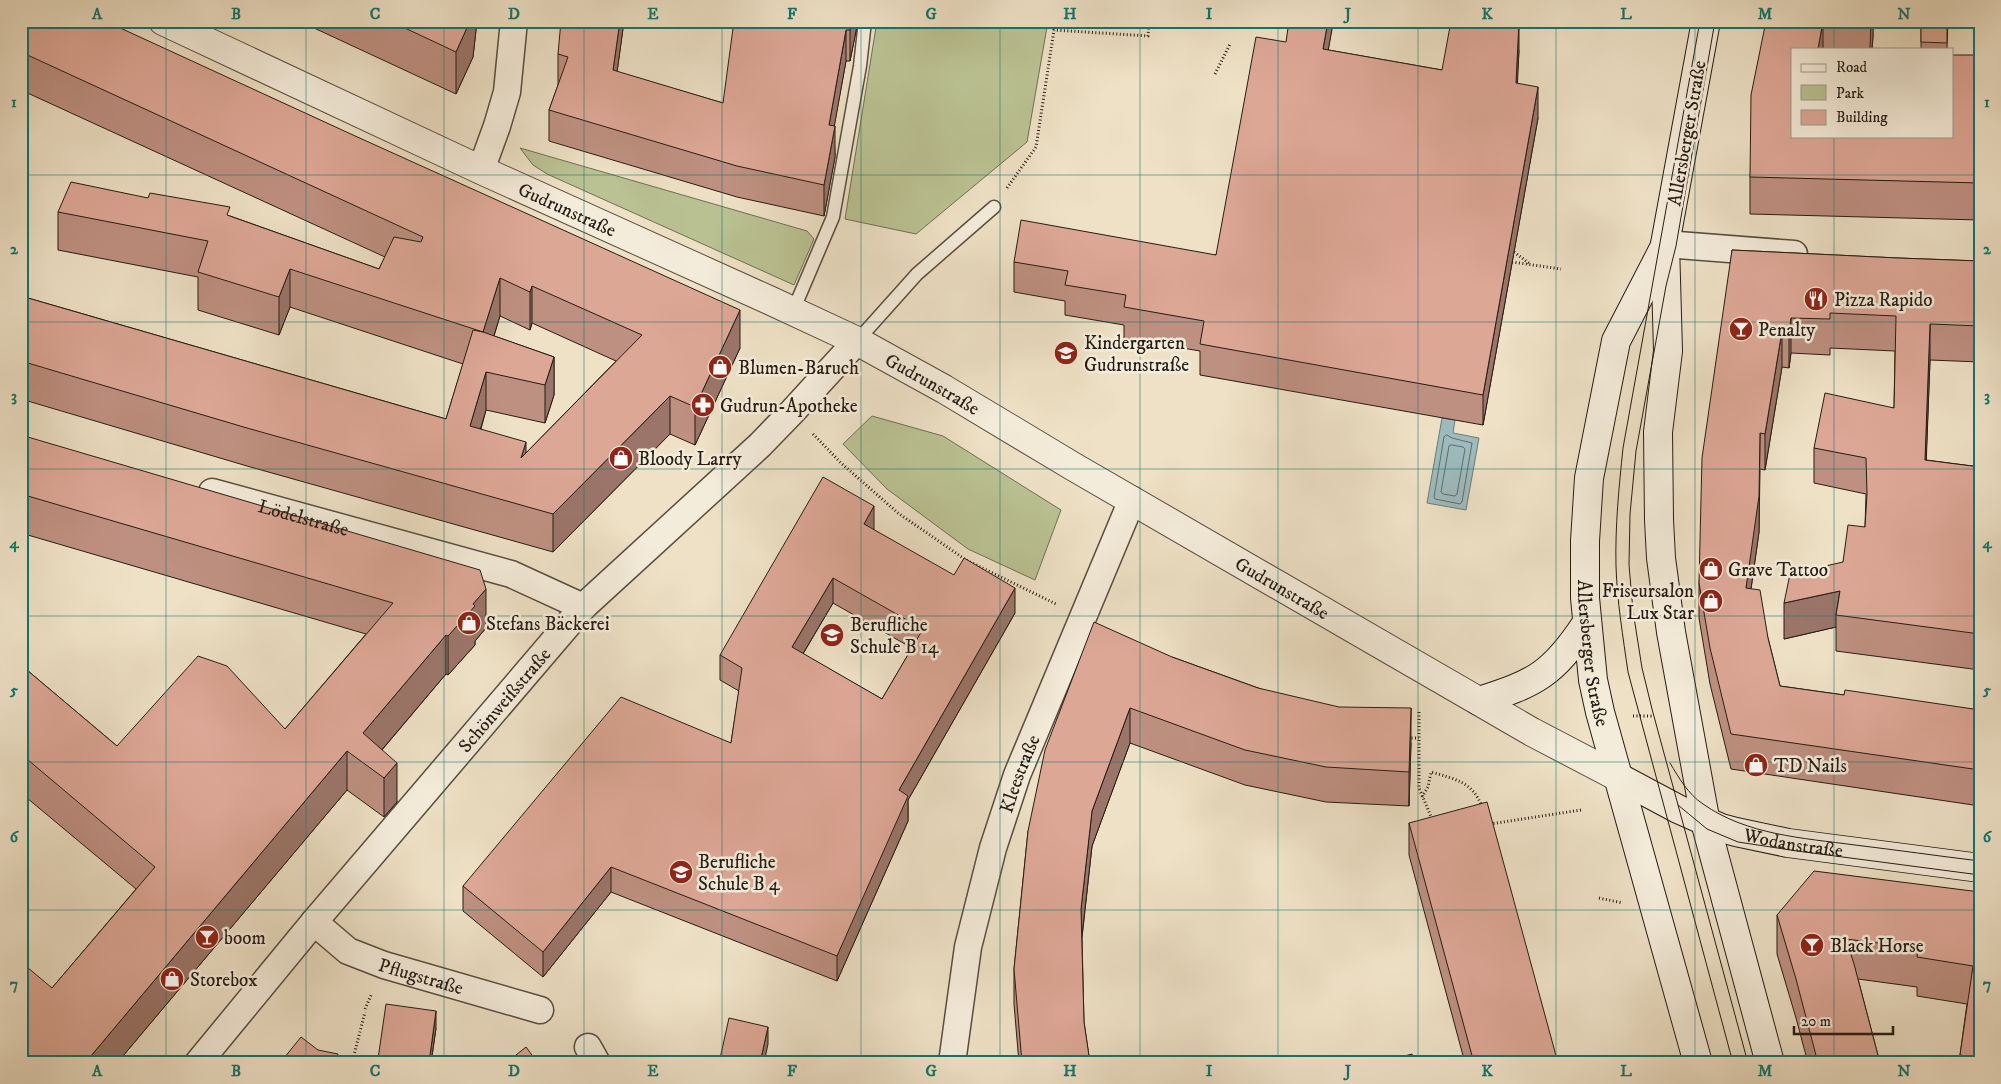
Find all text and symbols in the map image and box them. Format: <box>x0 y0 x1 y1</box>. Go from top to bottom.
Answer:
text: A <box>91 4 103 24</box>
text: B <box>231 4 241 24</box>
text: C <box>370 4 380 24</box>
text: D <box>508 4 520 24</box>
text: E <box>647 4 659 24</box>
text: F <box>787 4 797 24</box>
text: G <box>925 4 937 24</box>
text: H <box>1063 4 1077 24</box>
text: I <box>1206 4 1213 24</box>
text: J <box>1343 4 1352 24</box>
text: K <box>1481 4 1493 24</box>
text: L <box>1620 4 1632 24</box>
text: M <box>1758 4 1773 24</box>
text: N <box>1897 4 1911 24</box>
legend <box>1791 48 1954 138</box>
text: Road <box>1836 58 1868 77</box>
street label: Allersberger Straße <box>1663 59 1712 208</box>
text: Park <box>1836 84 1865 103</box>
text: 1 <box>11 92 17 112</box>
text: 1 <box>1984 92 1990 112</box>
text: Building <box>1836 108 1888 127</box>
street label: Gudrunstraße <box>514 178 620 243</box>
text: 2 <box>10 239 19 259</box>
text: 2 <box>1983 239 1992 259</box>
restaurant icon: Pizza Rapido <box>1803 286 1829 312</box>
place label: Pizza Rapido <box>1834 289 1932 312</box>
bar icon: Penalty <box>1728 316 1754 342</box>
place label: Penalty <box>1758 319 1816 342</box>
place label: Kindergarten Gudrunstraße <box>1084 332 1189 377</box>
school or university icon: Kindergarten Gudrunstraße <box>1053 340 1079 366</box>
street label: Gudrunstraße <box>881 349 984 421</box>
shop icon: Blumen-Baruch <box>707 354 733 380</box>
place label: Blumen-Baruch <box>738 357 859 380</box>
text: 3 <box>11 386 17 406</box>
text: 3 <box>1984 386 1990 406</box>
pharmacy icon: Gudrun-Apotheke <box>690 392 716 418</box>
place label: Gudrun-Apotheke <box>720 395 858 418</box>
shop icon: Bloody Larry <box>608 445 634 471</box>
place label: Bloody Larry <box>638 448 742 471</box>
street label: Lödelstraße <box>255 495 351 542</box>
text: 4 <box>8 533 19 553</box>
text: 4 <box>1981 533 1992 553</box>
street label: Gudrunstraße <box>1230 553 1333 625</box>
shop icon: Grave Tattoo <box>1698 556 1724 582</box>
place label: Grave Tattoo <box>1728 559 1828 582</box>
street label: Allersberger Straße <box>1572 580 1613 729</box>
place label: Friseursalon Lux Star <box>1602 580 1694 625</box>
shop icon: Friseursalon Lux Star <box>1698 588 1724 614</box>
shop icon: Stefans Bäckerei <box>456 610 482 636</box>
place label: Stefans Bäckerei <box>486 613 610 636</box>
place label: Berufliche Schule B 14 <box>850 614 940 659</box>
school or university icon: Berufliche Schule B 14 <box>819 622 845 648</box>
street label: Schönweißstraße <box>454 643 556 758</box>
text: 5 <box>9 680 18 700</box>
text: 5 <box>1982 680 1991 700</box>
street label: Kleestraße <box>995 732 1046 816</box>
shop icon: TD Nails <box>1743 752 1769 778</box>
place label: TD Nails <box>1774 755 1847 778</box>
street label: Wodanstraße <box>1741 824 1844 863</box>
text: 6 <box>10 827 20 847</box>
text: 6 <box>1983 827 1993 847</box>
place label: Berufliche Schule B 4 <box>698 851 781 896</box>
school or university icon: Berufliche Schule B 4 <box>668 859 694 885</box>
bar icon: boom <box>194 924 220 950</box>
place label: boom <box>224 927 266 950</box>
bar icon: Black Horse <box>1799 932 1825 958</box>
place label: Black Horse <box>1830 935 1924 958</box>
street label: Pflugstraße <box>376 954 466 1000</box>
shop icon: Storebox <box>159 966 185 992</box>
place label: Storebox <box>190 969 258 992</box>
text: 7 <box>10 974 18 994</box>
text: 7 <box>1983 974 1991 994</box>
scale bar <box>1794 1004 1892 1036</box>
text: 20 m <box>1801 1012 1831 1031</box>
text: A <box>91 1061 103 1081</box>
text: B <box>231 1061 241 1081</box>
text: C <box>370 1061 380 1081</box>
text: D <box>508 1061 520 1081</box>
text: E <box>647 1061 659 1081</box>
text: F <box>787 1061 797 1081</box>
text: G <box>925 1061 937 1081</box>
text: H <box>1063 1061 1077 1081</box>
text: I <box>1206 1061 1213 1081</box>
text: J <box>1343 1061 1352 1081</box>
text: K <box>1481 1061 1493 1081</box>
text: L <box>1620 1061 1632 1081</box>
text: M <box>1758 1061 1773 1081</box>
text: N <box>1897 1061 1911 1081</box>

